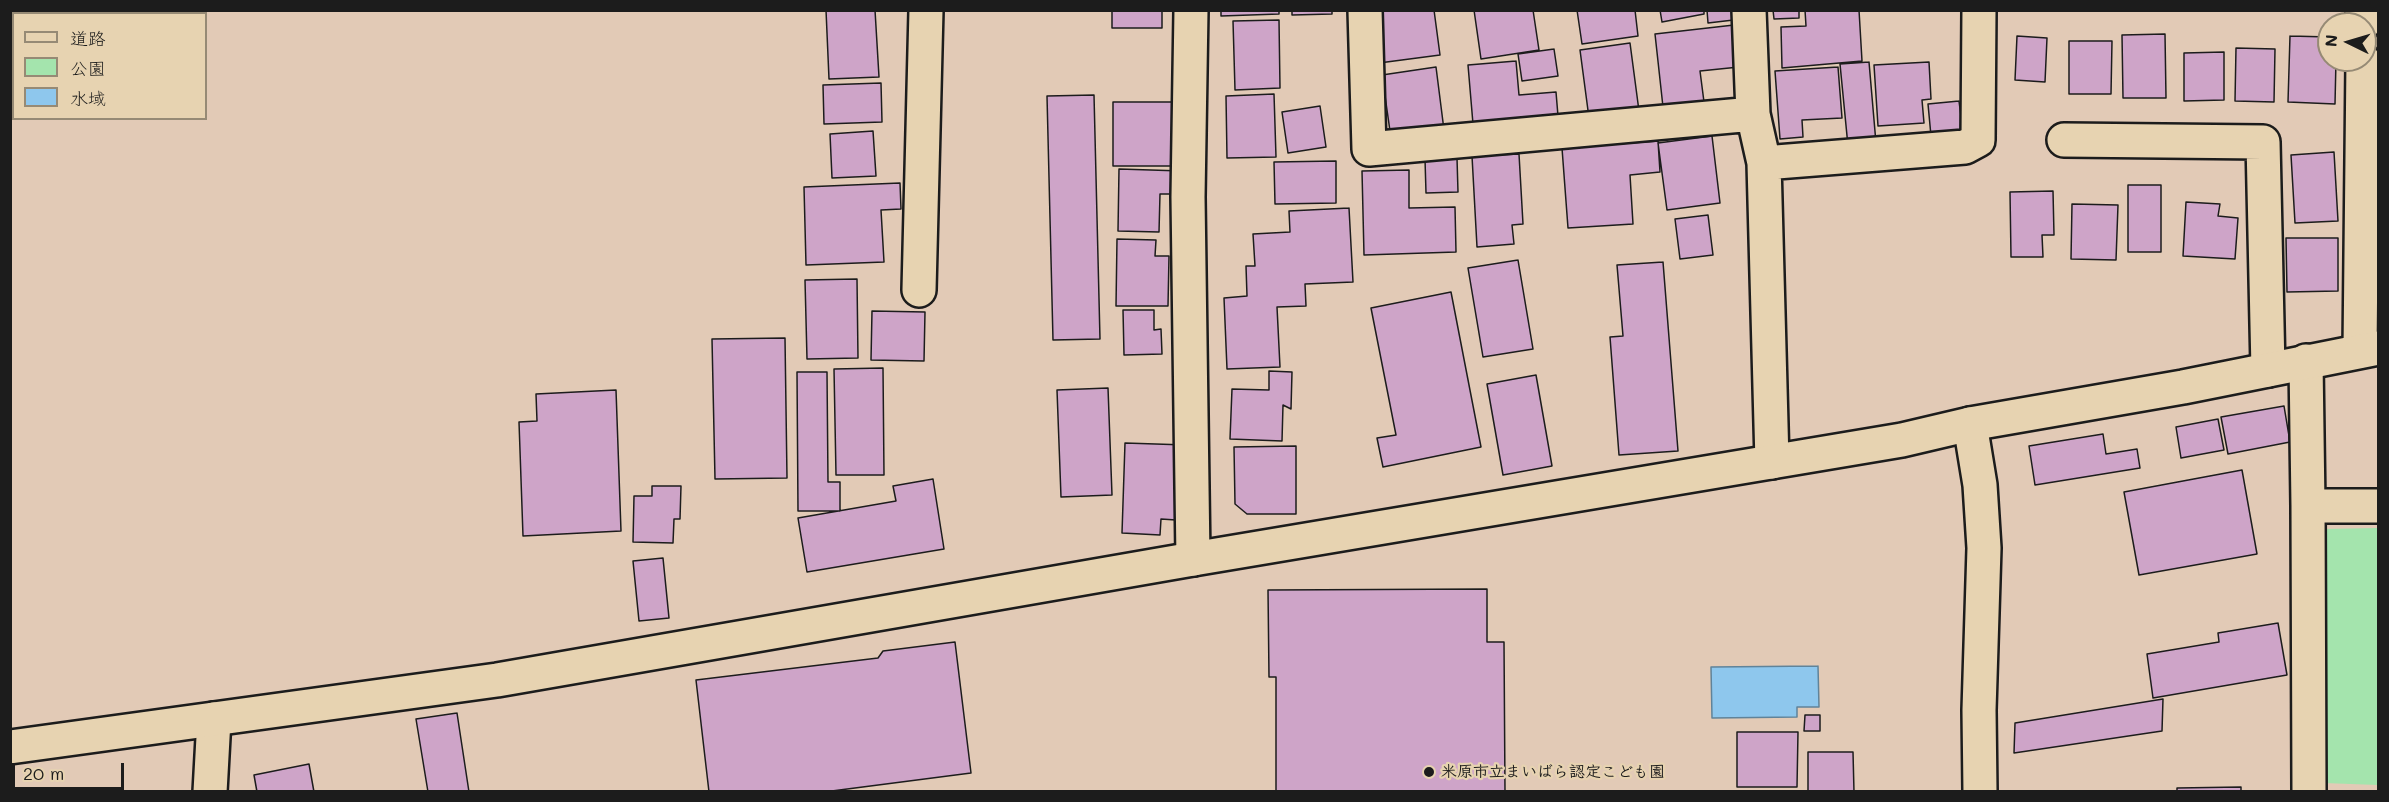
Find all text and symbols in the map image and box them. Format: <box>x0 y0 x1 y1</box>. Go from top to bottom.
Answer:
legend <box>12 12 207 120</box>
north arrow <box>2317 12 2377 72</box>
text: 道路 <box>70 26 106 50</box>
text: N <box>2320 34 2342 48</box>
text: 公園 <box>70 56 106 80</box>
text: 水域 <box>70 86 106 110</box>
scale bar <box>15 751 128 789</box>
text: 20 m <box>23 761 64 785</box>
place label: 米原市立まいばら認定こども園 <box>1441 762 1665 782</box>
marker: 米原市立まいばら認定こども園 <box>1422 765 1436 779</box>

